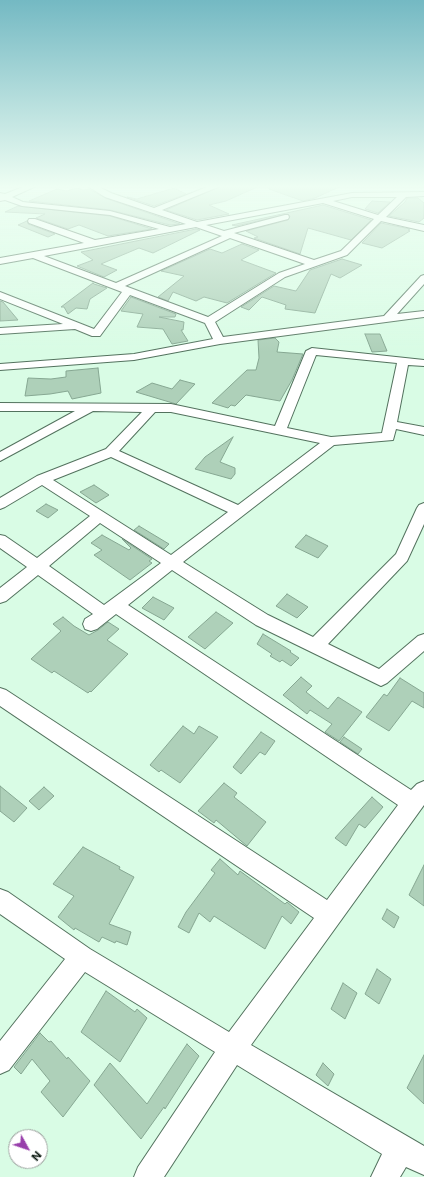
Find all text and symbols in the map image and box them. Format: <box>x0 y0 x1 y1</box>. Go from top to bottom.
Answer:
north arrow <box>8 1129 48 1169</box>
text: N <box>28 1148 44 1164</box>

